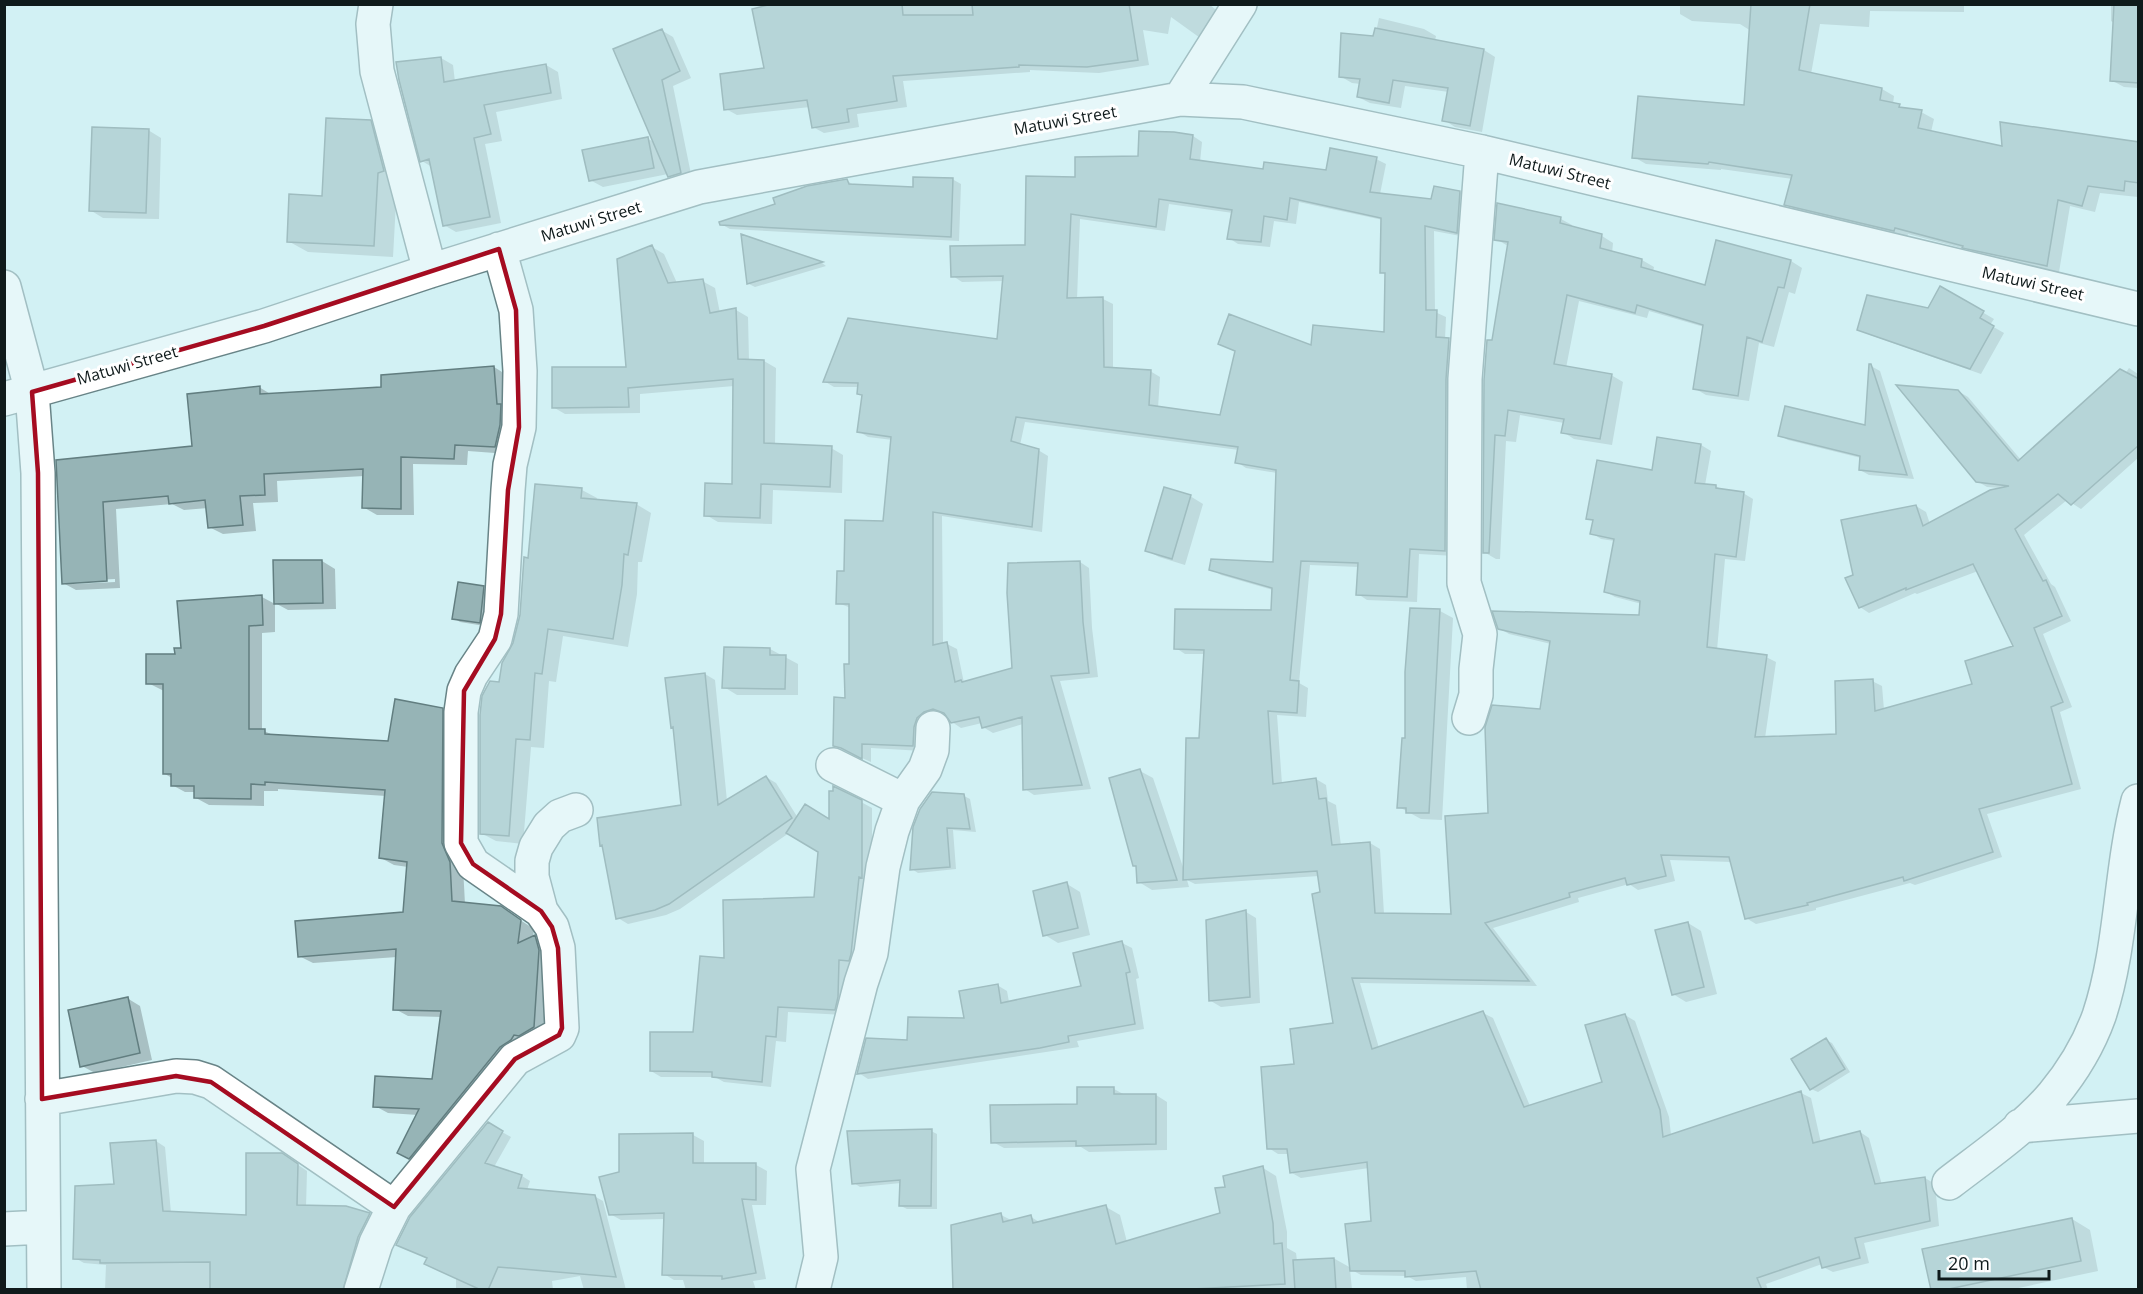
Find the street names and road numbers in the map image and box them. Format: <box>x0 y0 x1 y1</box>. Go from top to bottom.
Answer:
street label: Matuwi Street <box>1012 100 1118 140</box>
street label: Matuwi Street <box>1507 148 1613 194</box>
street label: Matuwi Street <box>538 195 644 247</box>
street label: Matuwi Street <box>1980 261 2086 305</box>
street label: Matuwi Street <box>74 340 180 390</box>

